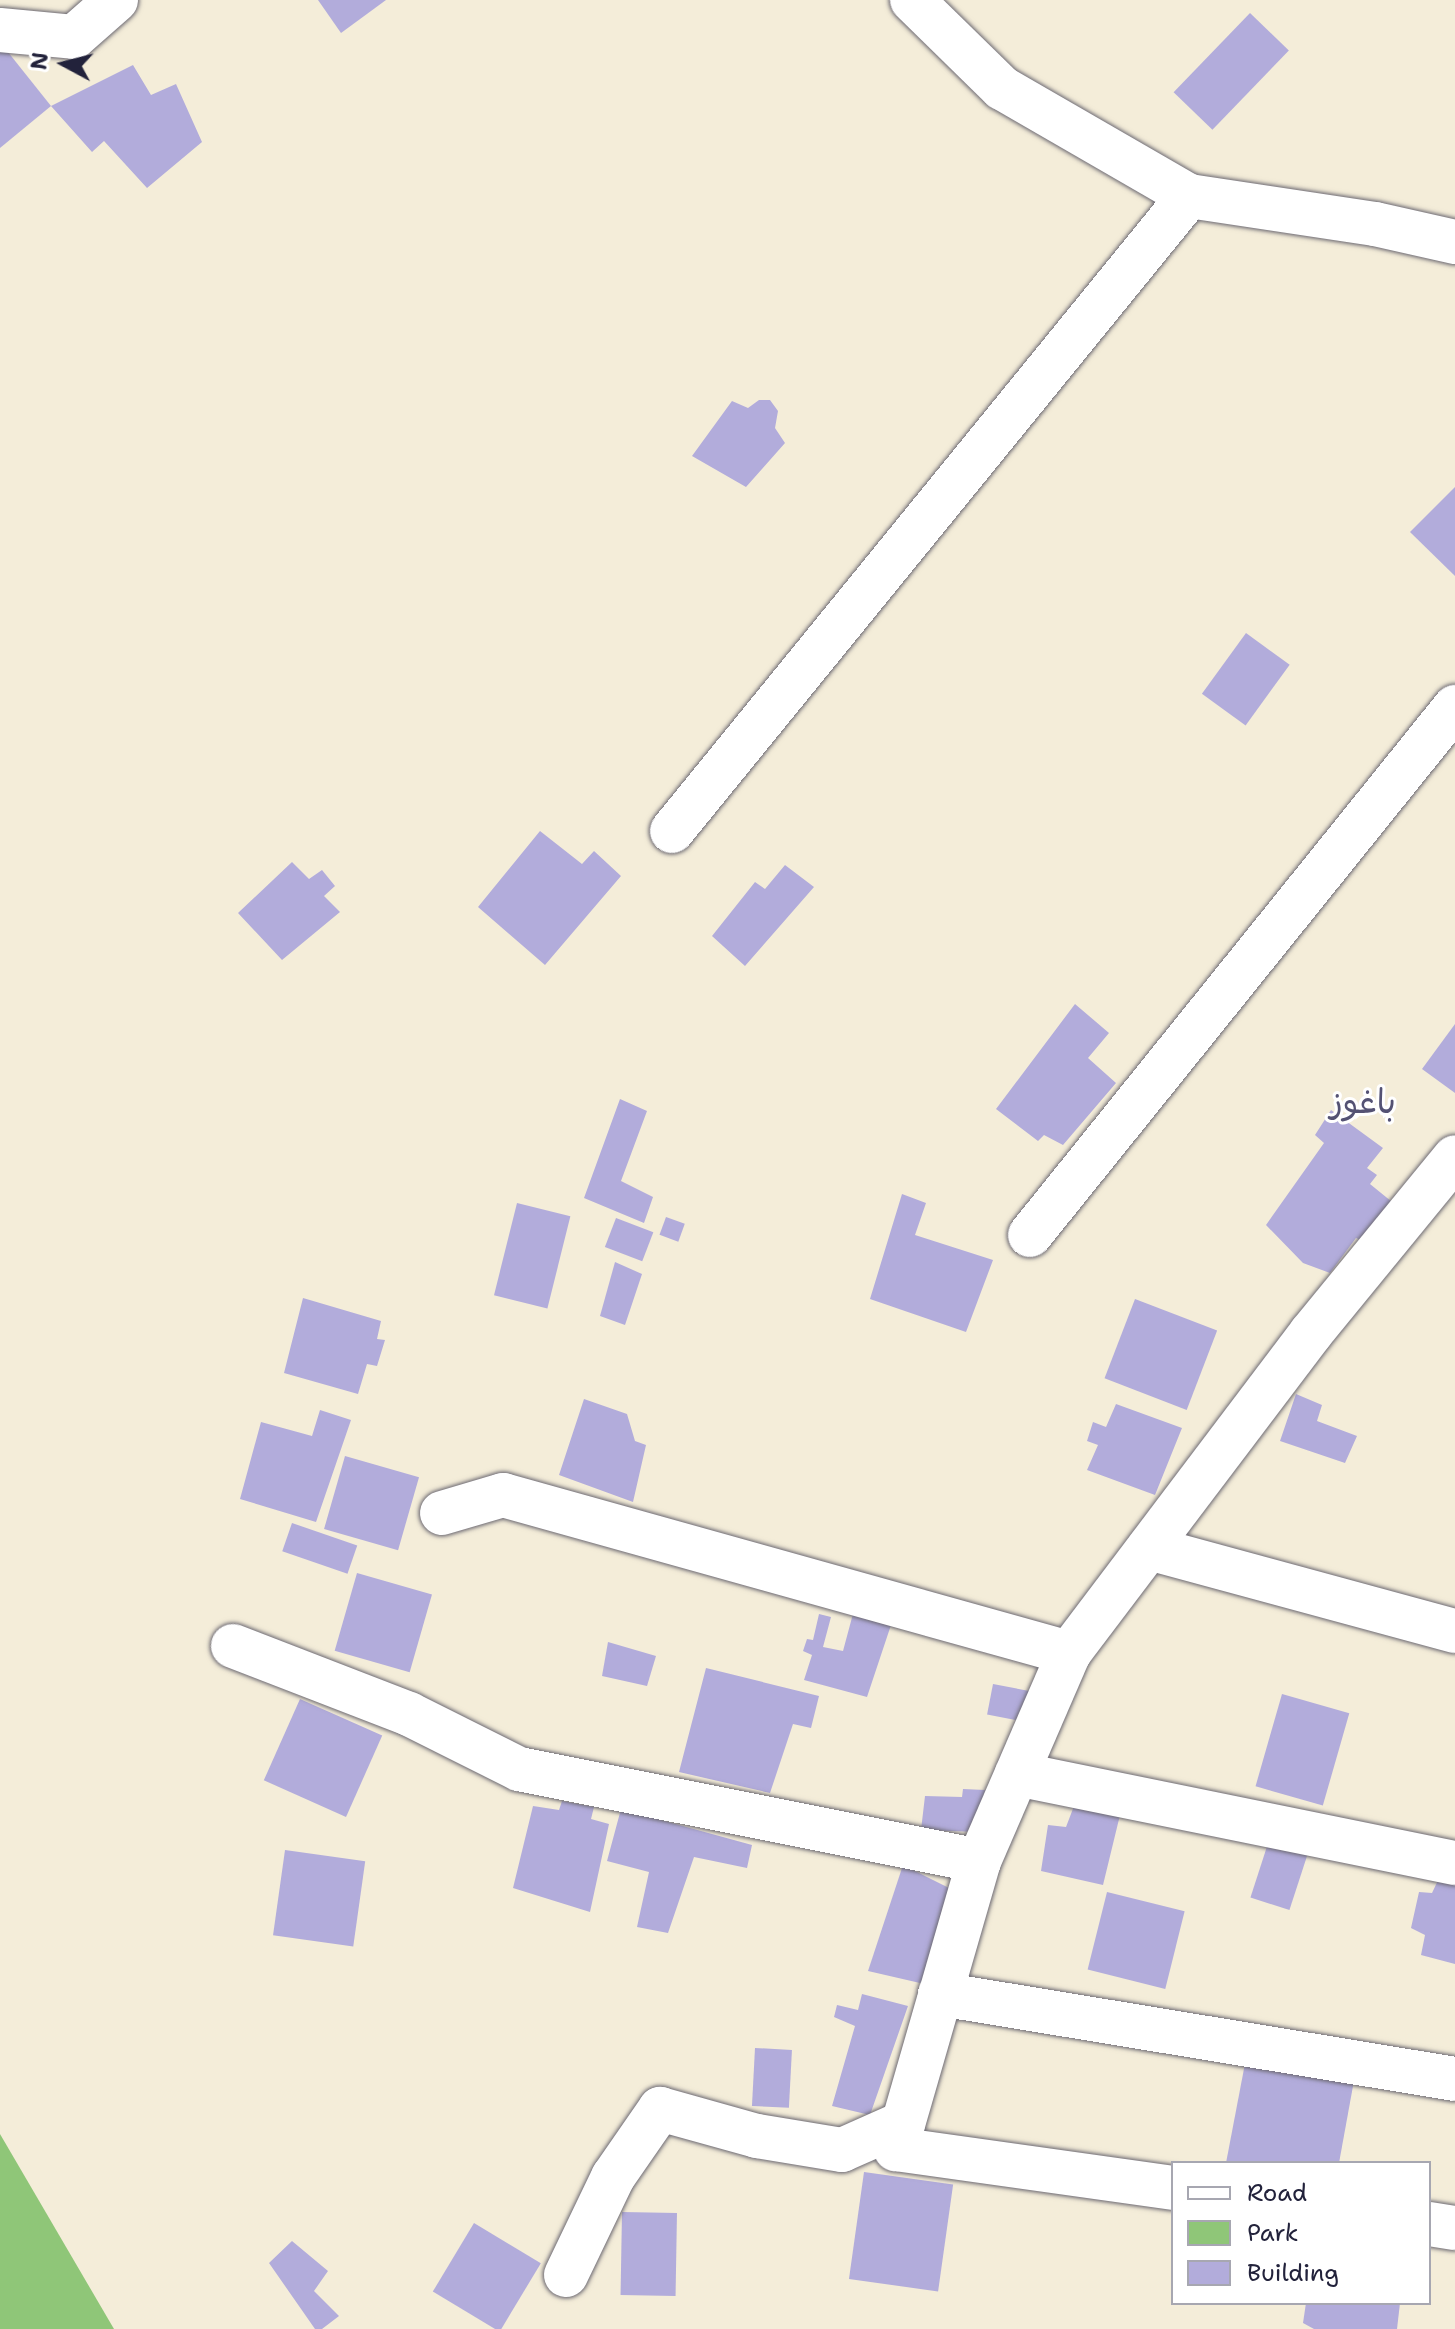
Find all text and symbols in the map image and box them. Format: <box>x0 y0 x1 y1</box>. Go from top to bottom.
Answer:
north arrow <box>24 24 104 104</box>
text: N <box>24 51 55 71</box>
district label: باغوز <box>1330 1082 1396 1122</box>
legend <box>1171 2161 1431 2305</box>
text: Road <box>1247 2177 1307 2209</box>
text: Park <box>1247 2217 1299 2249</box>
text: Building <box>1247 2257 1339 2289</box>

